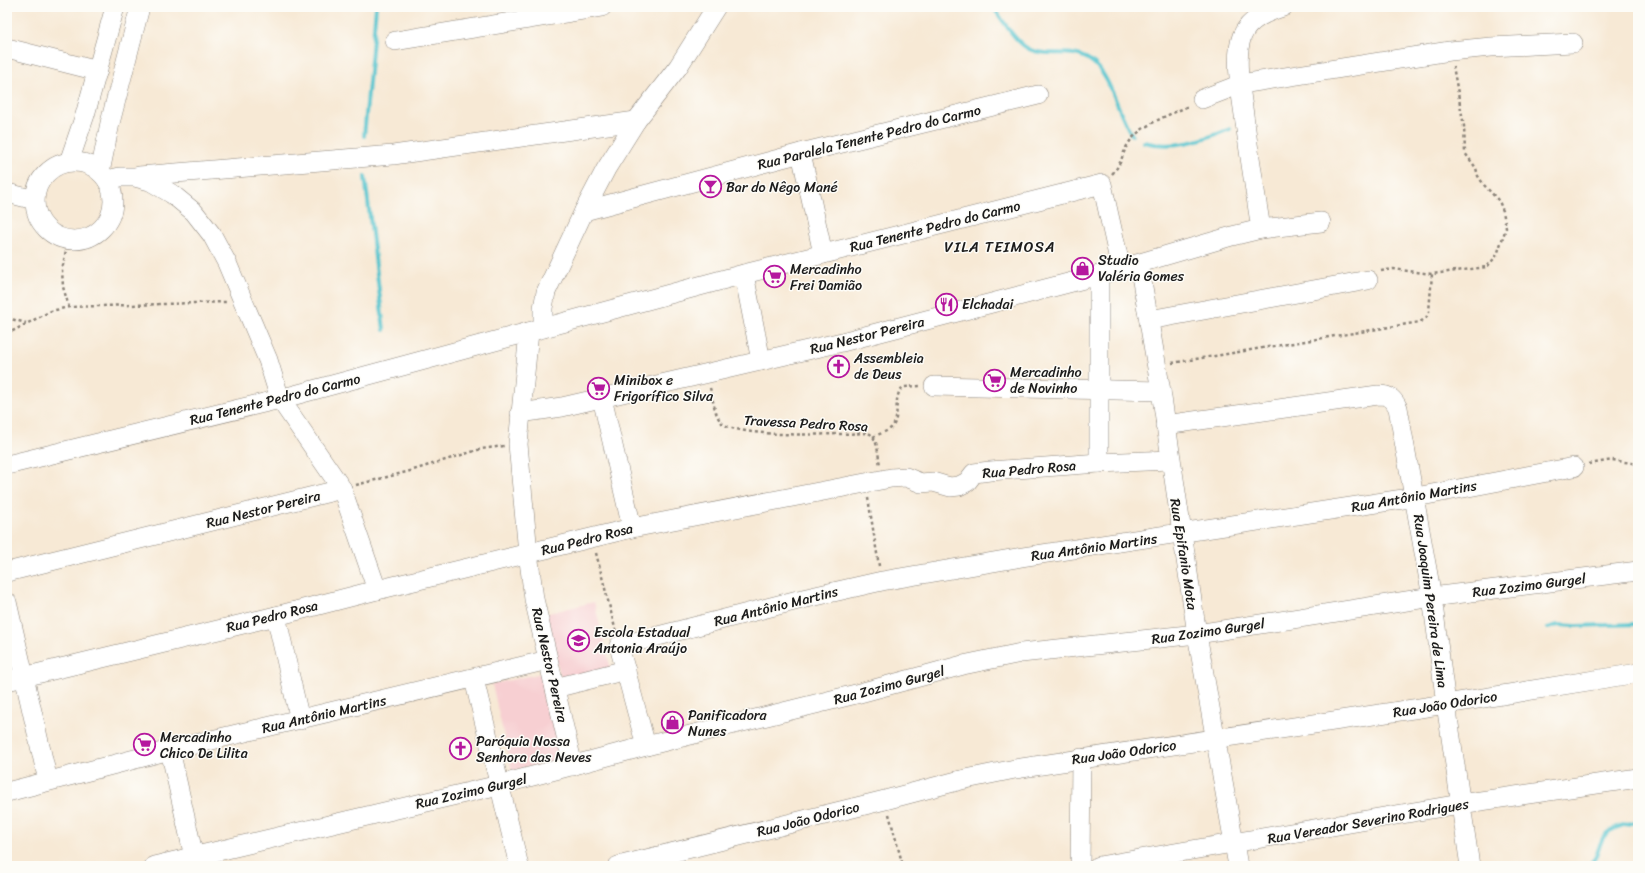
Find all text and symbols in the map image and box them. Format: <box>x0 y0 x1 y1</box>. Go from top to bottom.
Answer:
street label: Rua Paralela Tenente Pedro do Carmo <box>755 98 983 177</box>
bar icon: Bar do Nêgo Mané <box>697 174 723 200</box>
place label: Bar do Nêgo Mané <box>726 175 838 200</box>
street label: Rua Tenente Pedro do Carmo <box>847 193 1023 260</box>
district label: VILA TEIMOSA <box>944 234 1056 260</box>
place label: Studio Valéria Gomes <box>1098 248 1185 289</box>
shop icon: Studio Valéria Gomes <box>1069 255 1095 281</box>
place label: Mercadinho Frei Damião <box>790 257 862 298</box>
supermarket icon: Mercadinho Frei Damião <box>761 264 787 290</box>
restaurant icon: Elchadai <box>934 291 960 317</box>
place label: Elchadai <box>962 292 1015 317</box>
street label: Rua Nestor Pereira <box>807 309 928 362</box>
place label: Assembleia de Deus <box>853 346 924 387</box>
church icon: Assembleia de Deus <box>825 353 851 379</box>
place label: Mercadinho de Novinho <box>1010 360 1082 401</box>
street label: Rua Tenente Pedro do Carmo <box>187 366 363 433</box>
supermarket icon: Mercadinho de Novinho <box>981 367 1007 393</box>
place label: Minibox e Frigorífico Silva <box>614 368 714 409</box>
supermarket icon: Minibox e Frigorífico Silva <box>585 375 611 401</box>
street label: Travessa Pedro Rosa <box>743 408 869 439</box>
street label: Rua Pedro Rosa <box>981 453 1077 486</box>
street label: Rua Antônio Martins <box>1349 473 1479 520</box>
street label: Rua Nestor Pereira <box>203 483 324 536</box>
street label: Rua Epifanio Mota <box>1162 497 1205 613</box>
street label: Rua Joaquim Pereira de Lima <box>1406 513 1455 689</box>
street label: Rua Pedro Rosa <box>539 516 636 563</box>
street label: Rua Antônio Martins <box>1029 526 1159 569</box>
street label: Rua Zozimo Gurgel <box>1471 566 1588 605</box>
street label: Rua Antônio Martins <box>711 579 841 634</box>
street label: Rua Pedro Rosa <box>224 593 321 640</box>
street label: Rua Nestor Pereira <box>524 605 575 726</box>
street label: Rua Zozimo Gurgel <box>1150 611 1267 652</box>
place label: Escola Estadual Antonia Araújo <box>593 620 691 661</box>
school or university icon: Escola Estadual Antonia Araújo <box>565 627 591 653</box>
street label: Rua Zozimo Gurgel <box>831 658 948 712</box>
street label: Rua João Odorico <box>1391 684 1499 725</box>
street label: Rua Antônio Martins <box>259 688 389 741</box>
place label: Panificadora Nunes <box>688 703 768 744</box>
shop icon: Panificadora Nunes <box>660 710 686 736</box>
place label: Mercadinho Chico De Lilita <box>160 725 248 766</box>
place label: Paróquia Nossa Senhora das Neves <box>476 729 592 770</box>
supermarket icon: Mercadinho Chico De Lilita <box>132 732 158 758</box>
street label: Rua João Odorico <box>1070 733 1178 772</box>
church icon: Paróquia Nossa Senhora das Neves <box>447 736 473 762</box>
street label: Rua Zozimo Gurgel <box>413 766 530 816</box>
street label: Rua Vereador Severino Rodrigues <box>1266 791 1471 852</box>
street label: Rua João Odorico <box>754 795 862 844</box>

